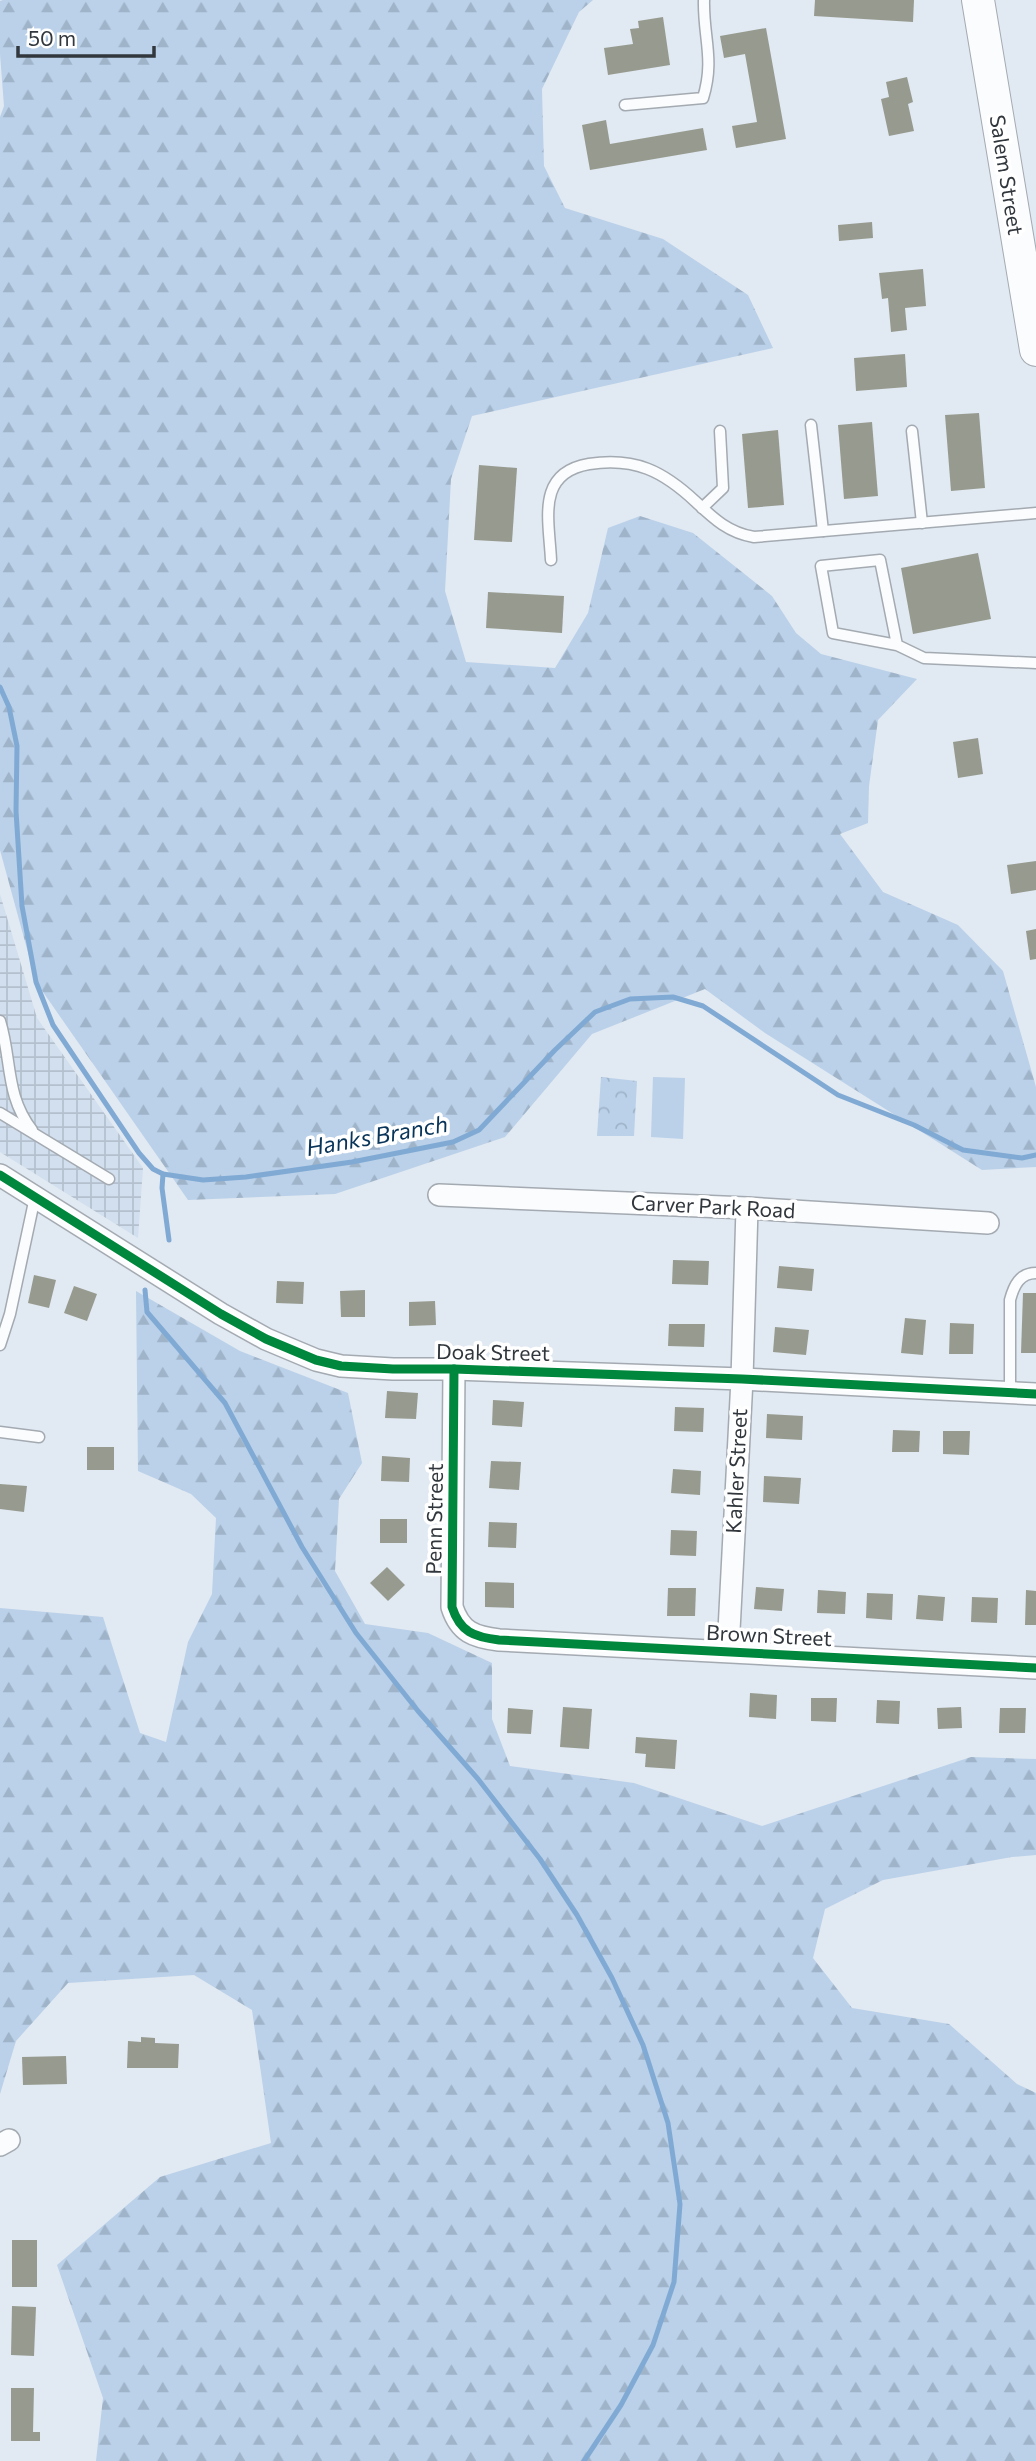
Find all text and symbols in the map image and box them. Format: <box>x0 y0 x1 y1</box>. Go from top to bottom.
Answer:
scale bar <box>18 14 154 58</box>
text: 50 m <box>28 25 76 50</box>
street label: Salem Street <box>986 113 1029 237</box>
water label: Hanks Branch <box>304 1109 450 1161</box>
street label: Carver Park Road <box>630 1189 796 1222</box>
street label: Doak Street <box>436 1338 550 1365</box>
street label: Kahler Street <box>720 1408 751 1534</box>
street label: Penn Street <box>420 1463 447 1575</box>
street label: Brown Street <box>706 1619 833 1650</box>

